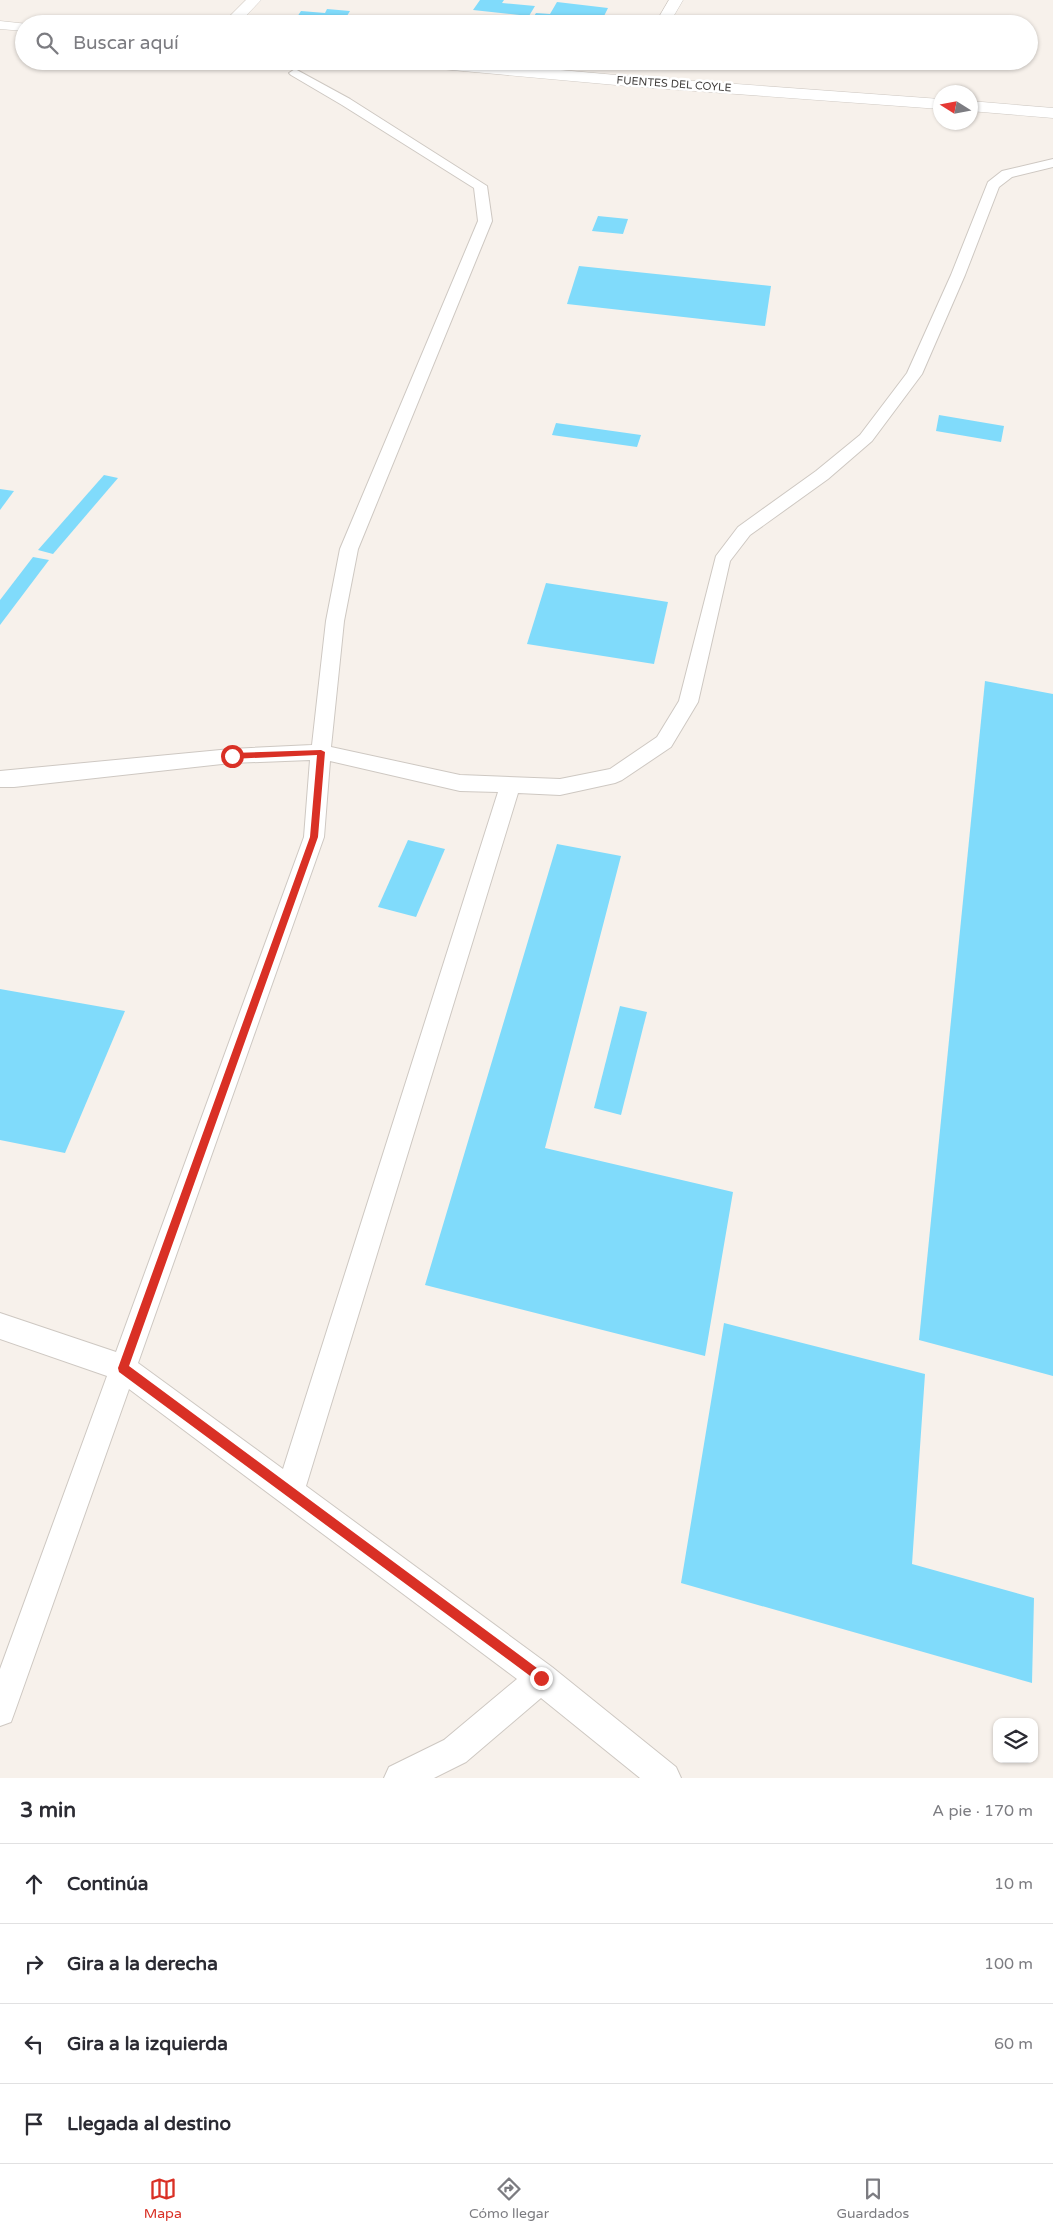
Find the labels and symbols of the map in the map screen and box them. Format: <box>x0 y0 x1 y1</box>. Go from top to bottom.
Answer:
street label: FUENTES DEL COYLE <box>616 74 732 94</box>
north arrow <box>933 85 978 130</box>
route start <box>221 745 244 768</box>
route end <box>530 1667 553 1690</box>

